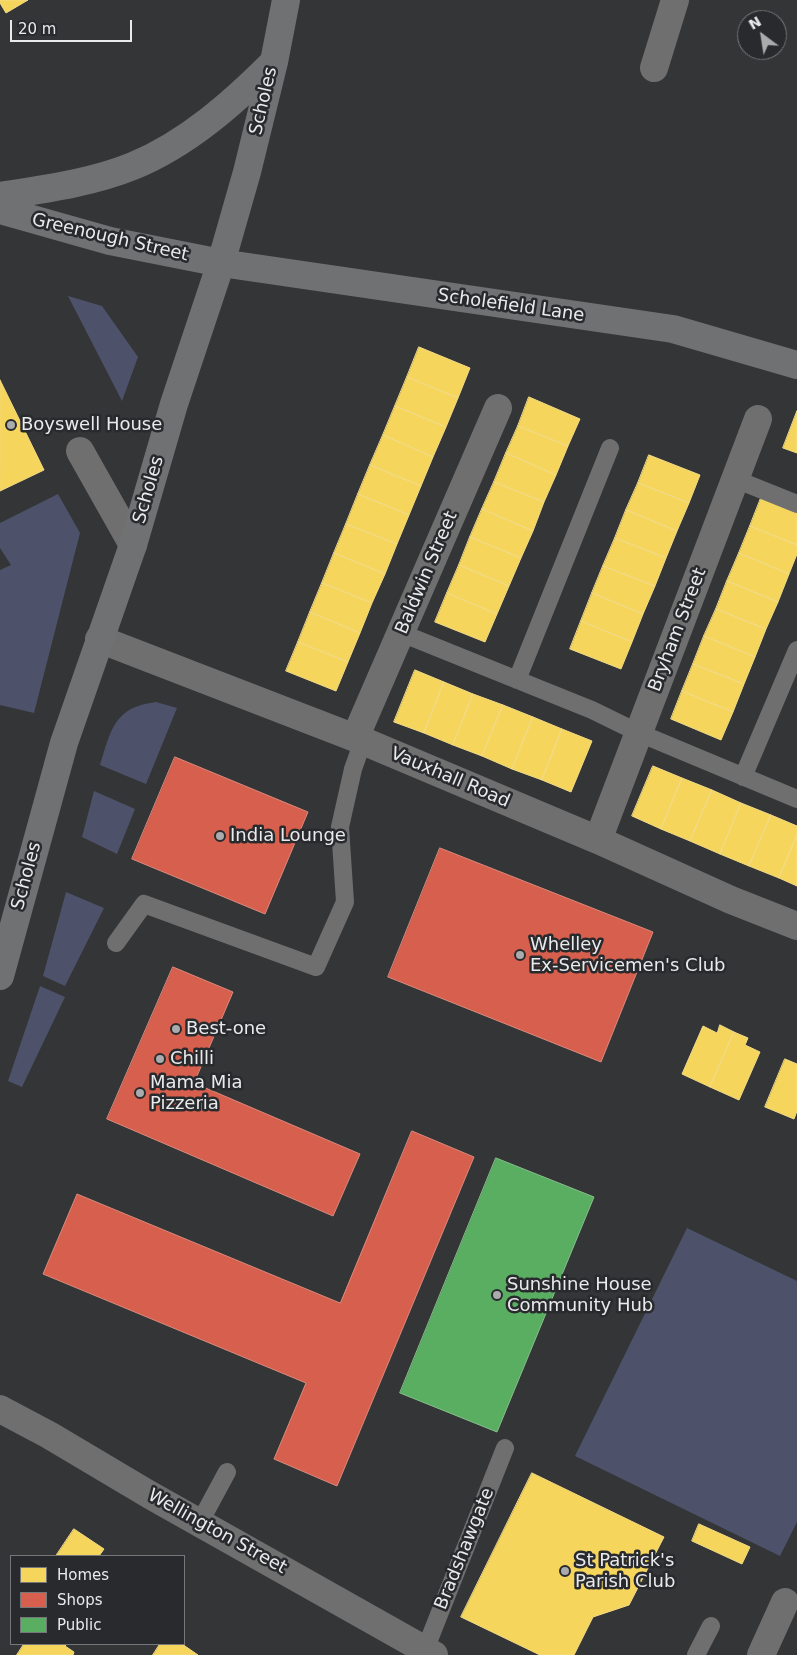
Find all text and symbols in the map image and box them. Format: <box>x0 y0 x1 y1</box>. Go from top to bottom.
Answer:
scale bar <box>12 10 135 42</box>
north arrow <box>737 10 787 60</box>
text: N <box>746 13 764 33</box>
text: 20 m <box>18 20 56 38</box>
street label: Scholes <box>246 65 282 137</box>
street label: Greenough Street <box>30 209 190 267</box>
street label: Scholefield Lane <box>436 285 586 327</box>
place label: Boyswell House <box>21 414 162 436</box>
marker: Boyswell House <box>5 419 17 431</box>
street label: Scholes <box>129 454 169 526</box>
street label: Baldwin Street <box>391 508 463 638</box>
street label: Bryham Street <box>644 565 712 695</box>
street label: Vauxhall Road <box>387 743 513 813</box>
place label: India Lounge <box>230 825 346 847</box>
marker: India Lounge <box>214 830 226 842</box>
street label: Scholes <box>8 840 46 912</box>
place label: Whelley Ex-Servicemen's Club <box>530 934 726 976</box>
marker: Whelley Ex-Servicemen's Club <box>514 949 526 961</box>
place label: Best-one <box>186 1018 266 1040</box>
marker: Best-one <box>170 1023 182 1035</box>
place label: Chilli <box>170 1048 214 1070</box>
marker: Chilli <box>154 1053 166 1065</box>
place label: Mama Mia Pizzeria <box>150 1072 242 1114</box>
marker: Mama Mia Pizzeria <box>134 1087 146 1099</box>
place label: Sunshine House Community Hub <box>507 1274 653 1316</box>
marker: Sunshine House Community Hub <box>491 1289 503 1301</box>
street label: Wellington Street <box>144 1485 290 1579</box>
street label: Bradshawgate <box>431 1485 499 1613</box>
place label: St Patrick's Parish Club <box>575 1550 675 1592</box>
legend <box>10 1555 185 1645</box>
marker: St Patrick's Parish Club <box>559 1565 571 1577</box>
text: Homes <box>57 1566 109 1584</box>
text: Shops <box>57 1591 103 1609</box>
text: Public <box>57 1616 101 1634</box>

